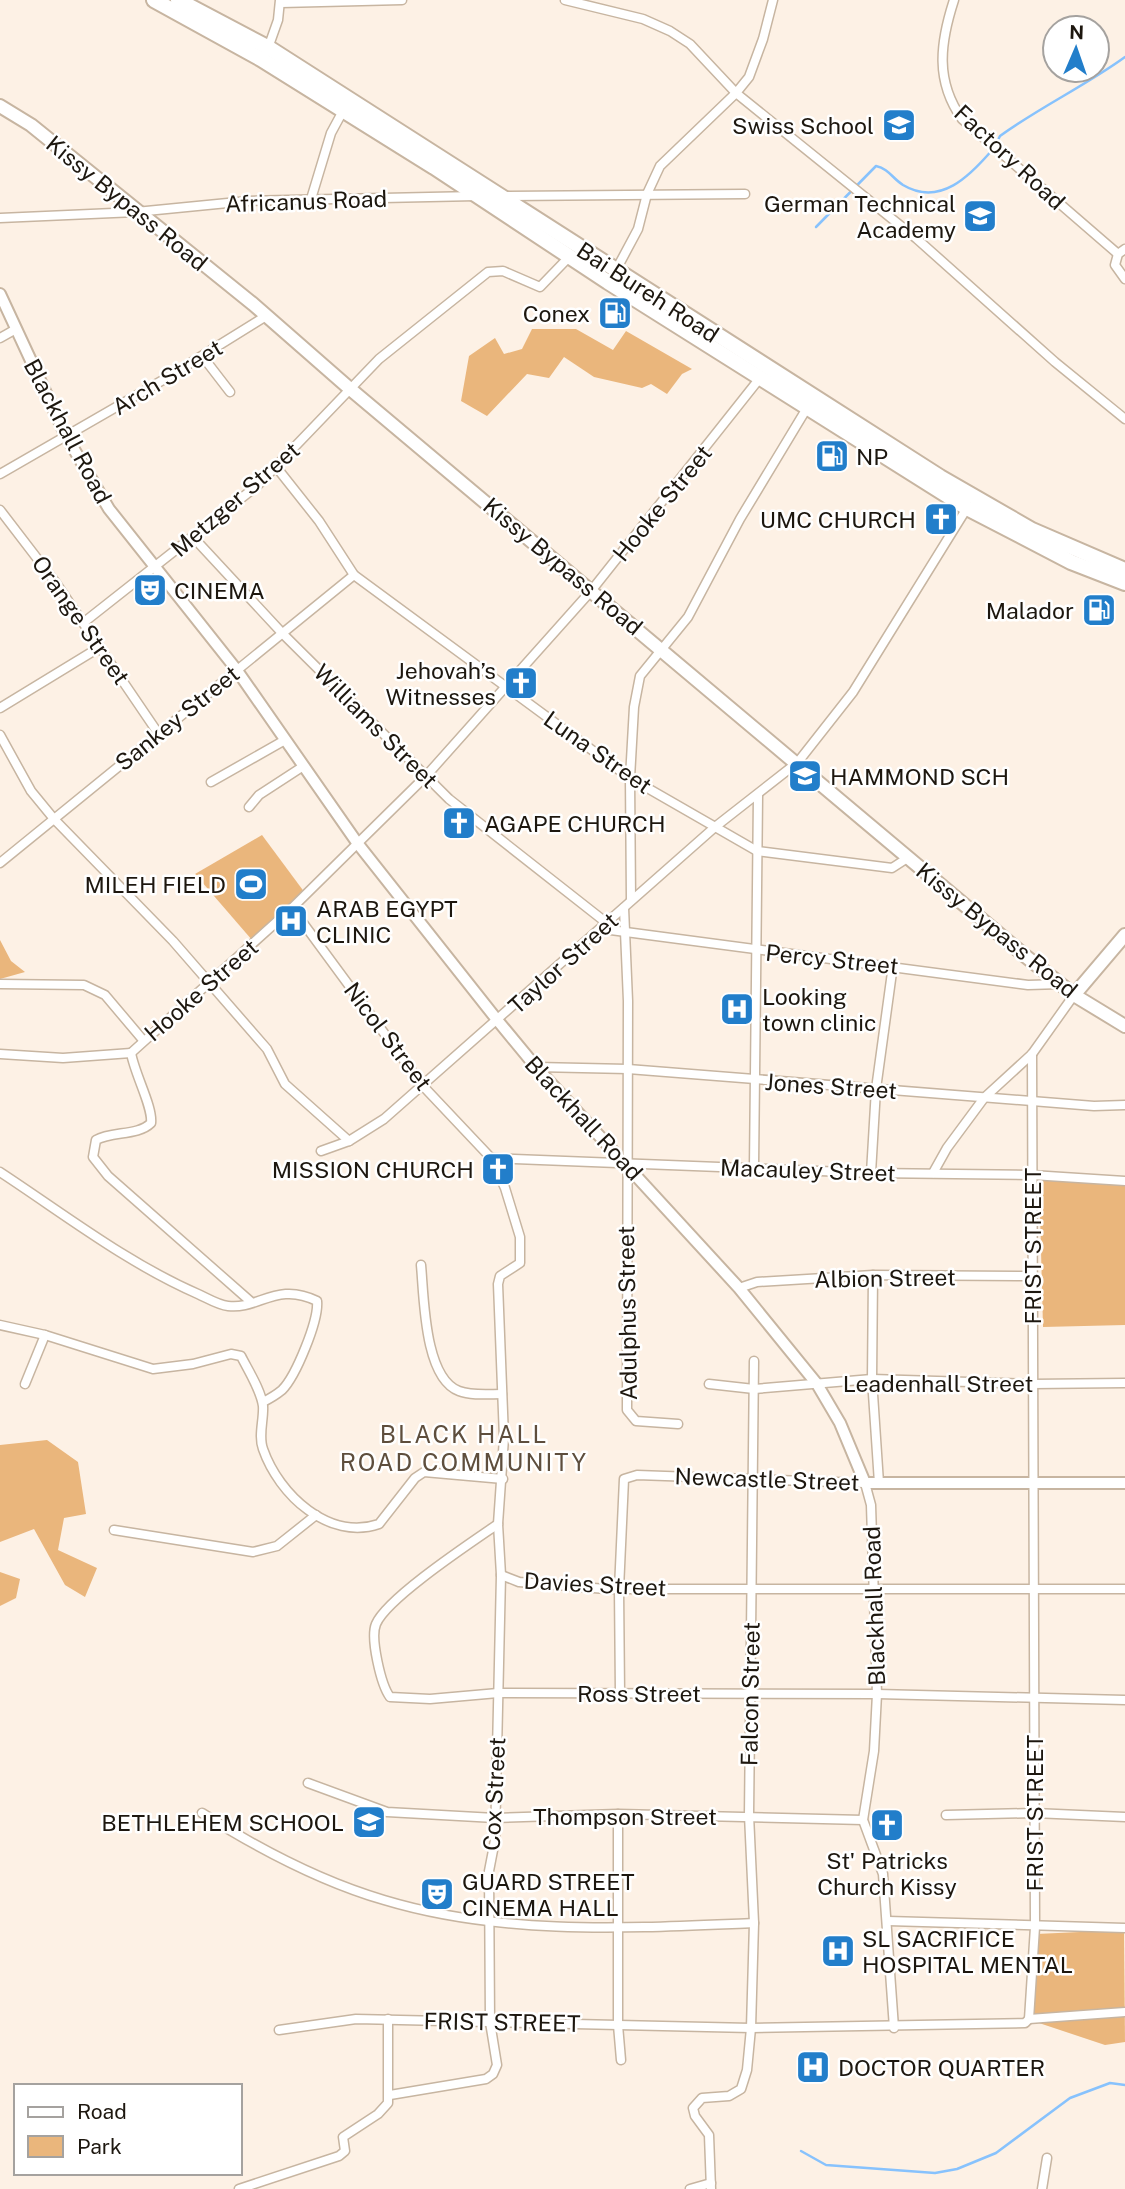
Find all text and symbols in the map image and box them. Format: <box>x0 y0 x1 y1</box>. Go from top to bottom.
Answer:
north arrow <box>1041 14 1111 84</box>
text: N <box>1069 21 1084 43</box>
street label: Factory Road <box>949 99 1071 215</box>
school or university icon: Swiss School <box>880 106 918 144</box>
place label: Swiss School <box>732 112 874 139</box>
street label: Kissy Bypass Road <box>41 130 213 276</box>
street label: Africanus Road <box>224 185 388 217</box>
place label: German Technical Academy <box>764 190 956 243</box>
school or university icon: German Technical Academy <box>961 197 999 235</box>
street label: Bai Bureh Road <box>572 236 724 348</box>
fuel station icon: Conex <box>596 294 634 332</box>
place label: Conex <box>523 300 590 327</box>
street label: Arch Street <box>107 334 227 420</box>
street label: Blackhall Road <box>19 354 117 508</box>
street label: Metzger Street <box>165 436 305 562</box>
fuel station icon: NP <box>813 437 851 475</box>
street label: Hooke Street <box>607 440 717 566</box>
place label: NP <box>856 443 888 470</box>
street label: Kissy Bypass Road <box>478 492 648 640</box>
church icon: UMC CHURCH <box>922 500 960 538</box>
place label: UMC CHURCH <box>760 506 916 533</box>
street label: Orange Street <box>27 550 135 690</box>
theatre icon: CINEMA <box>131 571 169 609</box>
place label: CINEMA <box>174 577 265 604</box>
fuel station icon: Malador <box>1080 591 1118 629</box>
place label: Malador <box>986 597 1074 624</box>
place label: Jehovah’s Witnesses <box>385 657 496 710</box>
street label: Williams Street <box>309 659 443 793</box>
street label: Sankey Street <box>110 660 244 776</box>
church icon: Jehovah’s Witnesses <box>502 664 540 702</box>
street label: Luna Street <box>539 705 657 799</box>
school or university icon: HAMMOND SCH <box>786 757 824 795</box>
place label: HAMMOND SCH <box>830 763 1009 790</box>
church icon: AGAPE CHURCH <box>440 804 478 842</box>
place label: AGAPE CHURCH <box>484 810 666 837</box>
street label: Kissy Bypass Road <box>911 857 1083 1003</box>
sports icon: MILEH FIELD <box>232 865 270 903</box>
place label: MILEH FIELD <box>84 871 226 898</box>
place label: ARAB EGYPT CLINIC <box>316 895 458 948</box>
hospital icon: ARAB EGYPT CLINIC <box>272 902 310 940</box>
street label: Taylor Street <box>503 907 623 1019</box>
street label: Hooke Street <box>139 933 263 1047</box>
street label: Percy Street <box>764 939 900 979</box>
street label: Nicol Street <box>339 977 437 1095</box>
place label: Looking town clinic <box>762 983 877 1036</box>
hospital icon: Looking town clinic <box>718 990 756 1028</box>
street label: Blackhall Road <box>520 1050 648 1186</box>
street label: Jones Street <box>764 1068 898 1104</box>
church icon: MISSION CHURCH <box>479 1150 517 1188</box>
street label: Macauley Street <box>720 1153 896 1187</box>
place label: MISSION CHURCH <box>272 1156 474 1183</box>
street label: FRIST STREET <box>1019 1167 1046 1324</box>
street label: Adulphus Street <box>612 1225 642 1401</box>
street label: Albion Street <box>814 1263 956 1293</box>
street label: Leadenhall Street <box>843 1370 1033 1397</box>
district label: BLACK HALL ROAD COMMUNITY <box>340 1420 588 1476</box>
street label: Newcastle Street <box>674 1462 860 1496</box>
street label: Blackhall Road <box>858 1526 890 1686</box>
street label: Davies Street <box>523 1567 667 1601</box>
street label: Falcon Street <box>735 1622 765 1766</box>
street label: Ross Street <box>577 1680 701 1707</box>
street label: FRIST STREET <box>1021 1734 1048 1891</box>
street label: Cox Street <box>478 1736 510 1852</box>
school or university icon: BETHLEHEM SCHOOL <box>350 1803 388 1841</box>
street label: Thompson Street <box>533 1803 717 1830</box>
church icon: St' Patricks Church Kissy <box>868 1806 906 1844</box>
place label: BETHLEHEM SCHOOL <box>101 1809 344 1836</box>
place label: St' Patricks Church Kissy <box>817 1847 957 1900</box>
place label: GUARD STREET CINEMA HALL <box>462 1868 635 1921</box>
theatre icon: GUARD STREET CINEMA HALL <box>418 1875 456 1913</box>
place label: SL SACRIFICE HOSPITAL MENTAL <box>862 1925 1073 1978</box>
hospital icon: SL SACRIFICE HOSPITAL MENTAL <box>819 1932 857 1970</box>
street label: FRIST STREET <box>423 2007 581 2037</box>
hospital icon: DOCTOR QUARTER <box>794 2048 832 2086</box>
place label: DOCTOR QUARTER <box>838 2054 1045 2081</box>
legend <box>14 2084 242 2175</box>
text: Road <box>77 2099 127 2124</box>
text: Park <box>77 2134 122 2159</box>

